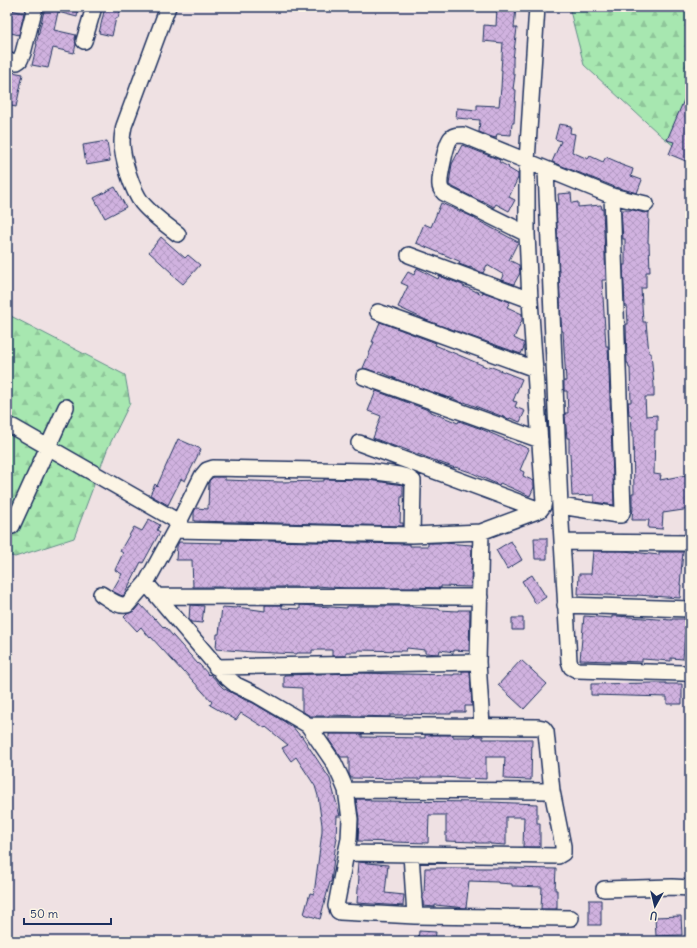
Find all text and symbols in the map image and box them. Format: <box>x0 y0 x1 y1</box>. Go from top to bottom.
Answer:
north arrow <box>635 886 675 926</box>
scale bar <box>24 900 111 926</box>
text: 50 m <box>30 906 59 921</box>
text: U <box>649 908 658 923</box>

